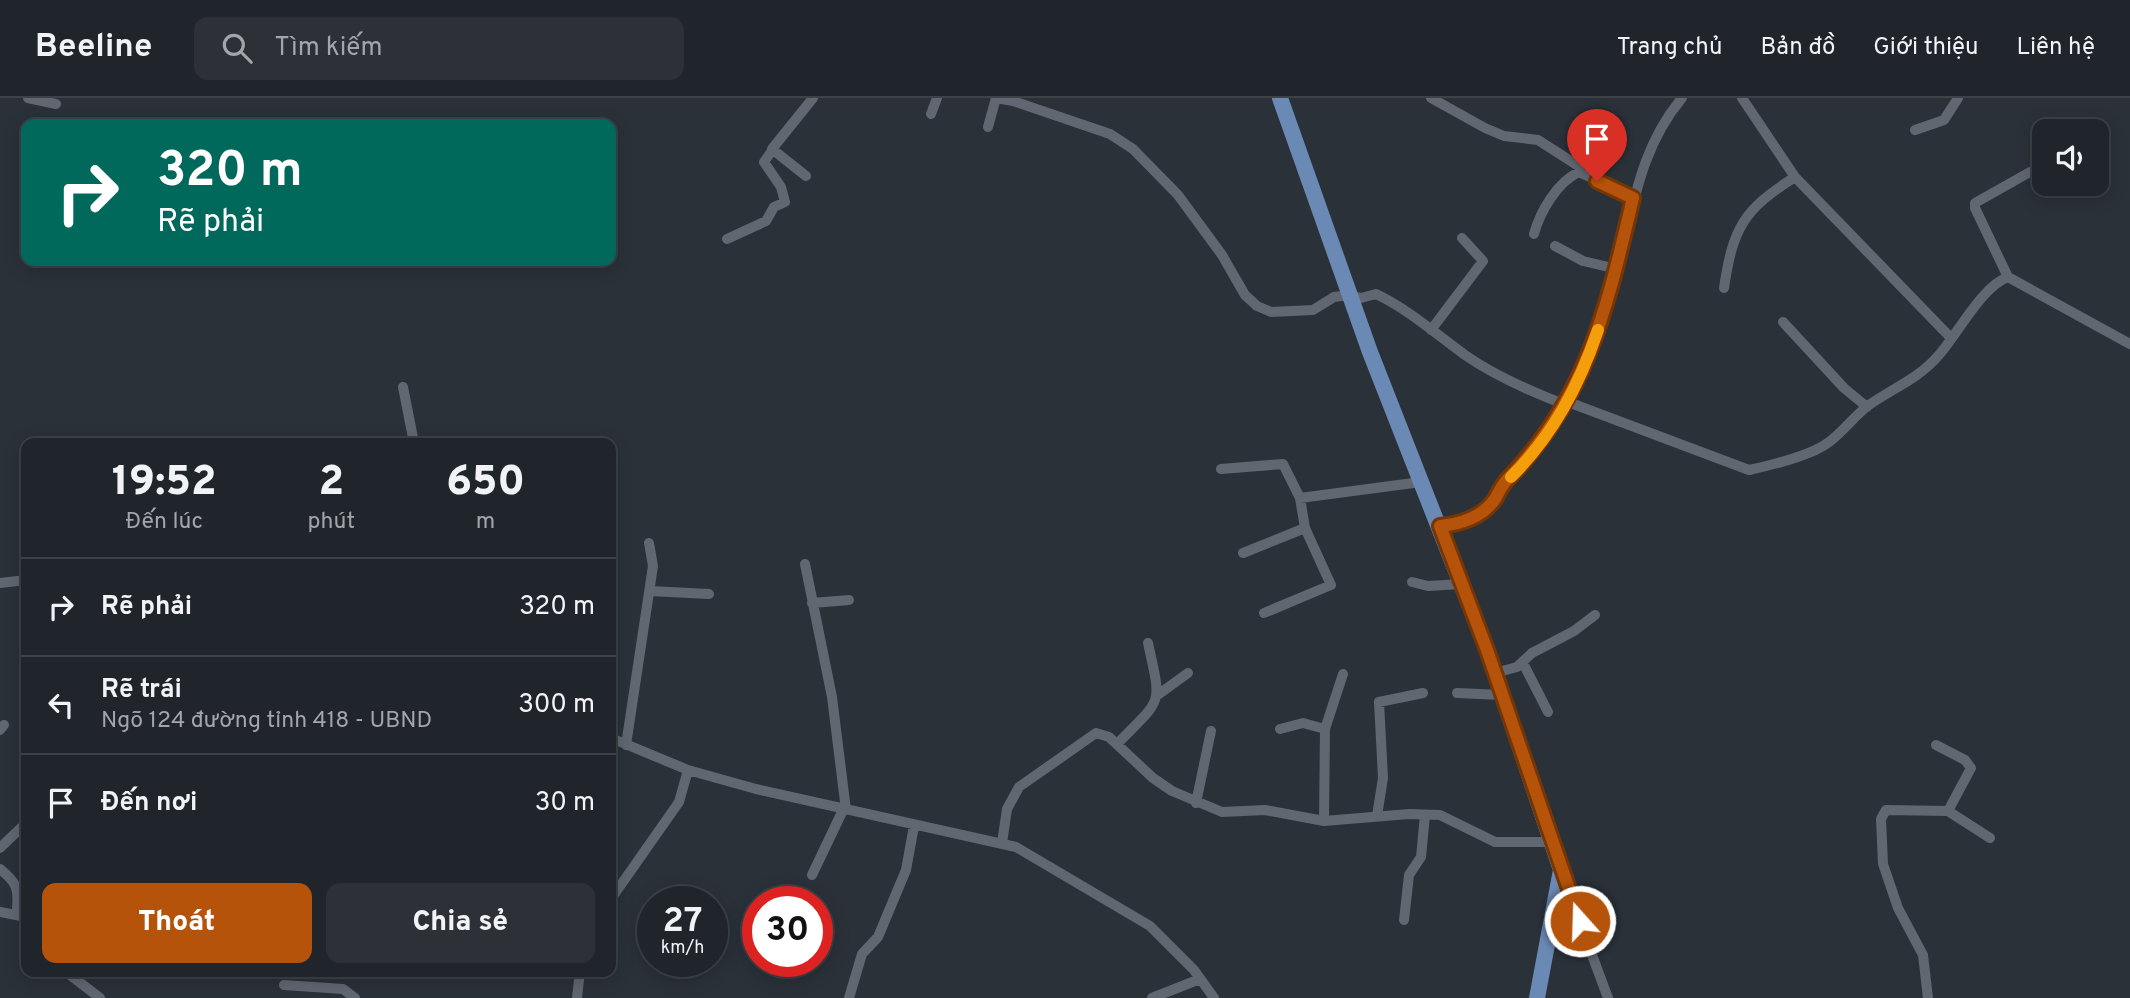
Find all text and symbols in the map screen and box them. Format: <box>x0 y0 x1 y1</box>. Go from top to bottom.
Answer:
search box <box>194 17 684 80</box>
text: Beeline <box>35 27 152 69</box>
icon: search <box>218 29 256 67</box>
text: Tìm kiếm <box>274 32 382 65</box>
text: Trang chủ <box>1617 33 1722 63</box>
text: Bản đồ <box>1760 33 1835 63</box>
text: Giới thiệu <box>1873 33 1978 63</box>
text: Liên hệ <box>2016 33 2095 63</box>
pin <box>1567 109 1627 181</box>
map controls <box>2032 119 2109 196</box>
button: sound <box>2032 119 2109 196</box>
icon: arrive <box>1578 120 1616 158</box>
text: 320 m <box>157 142 303 204</box>
icon: right <box>42 147 133 238</box>
text: Rẽ phải <box>157 203 264 243</box>
text: 19:52 <box>112 457 217 510</box>
text: 2 <box>318 457 344 510</box>
text: 650 <box>446 457 525 510</box>
text: Đến lúc <box>126 508 203 537</box>
text: phút <box>308 508 355 537</box>
text: m <box>476 508 495 537</box>
icon: right <box>42 588 80 626</box>
text: Rẽ phải <box>101 591 192 624</box>
text: 320 m <box>519 591 595 624</box>
text: Rẽ trái <box>101 674 182 707</box>
icon: left <box>42 686 80 724</box>
text: 300 m <box>518 689 595 722</box>
text: Ngõ 124 đường tỉnh 418 - UBND <box>101 707 432 736</box>
icon: arrive <box>42 784 80 822</box>
text: Đến nơi <box>101 787 197 820</box>
text: 30 m <box>535 787 595 820</box>
button: Thoát <box>42 883 312 963</box>
button: Chia sẻ <box>326 883 595 963</box>
position arrow <box>1543 884 1617 958</box>
speed limit sign: 30 <box>742 886 833 977</box>
text: 27 <box>663 900 702 944</box>
text: km/h <box>661 937 704 960</box>

